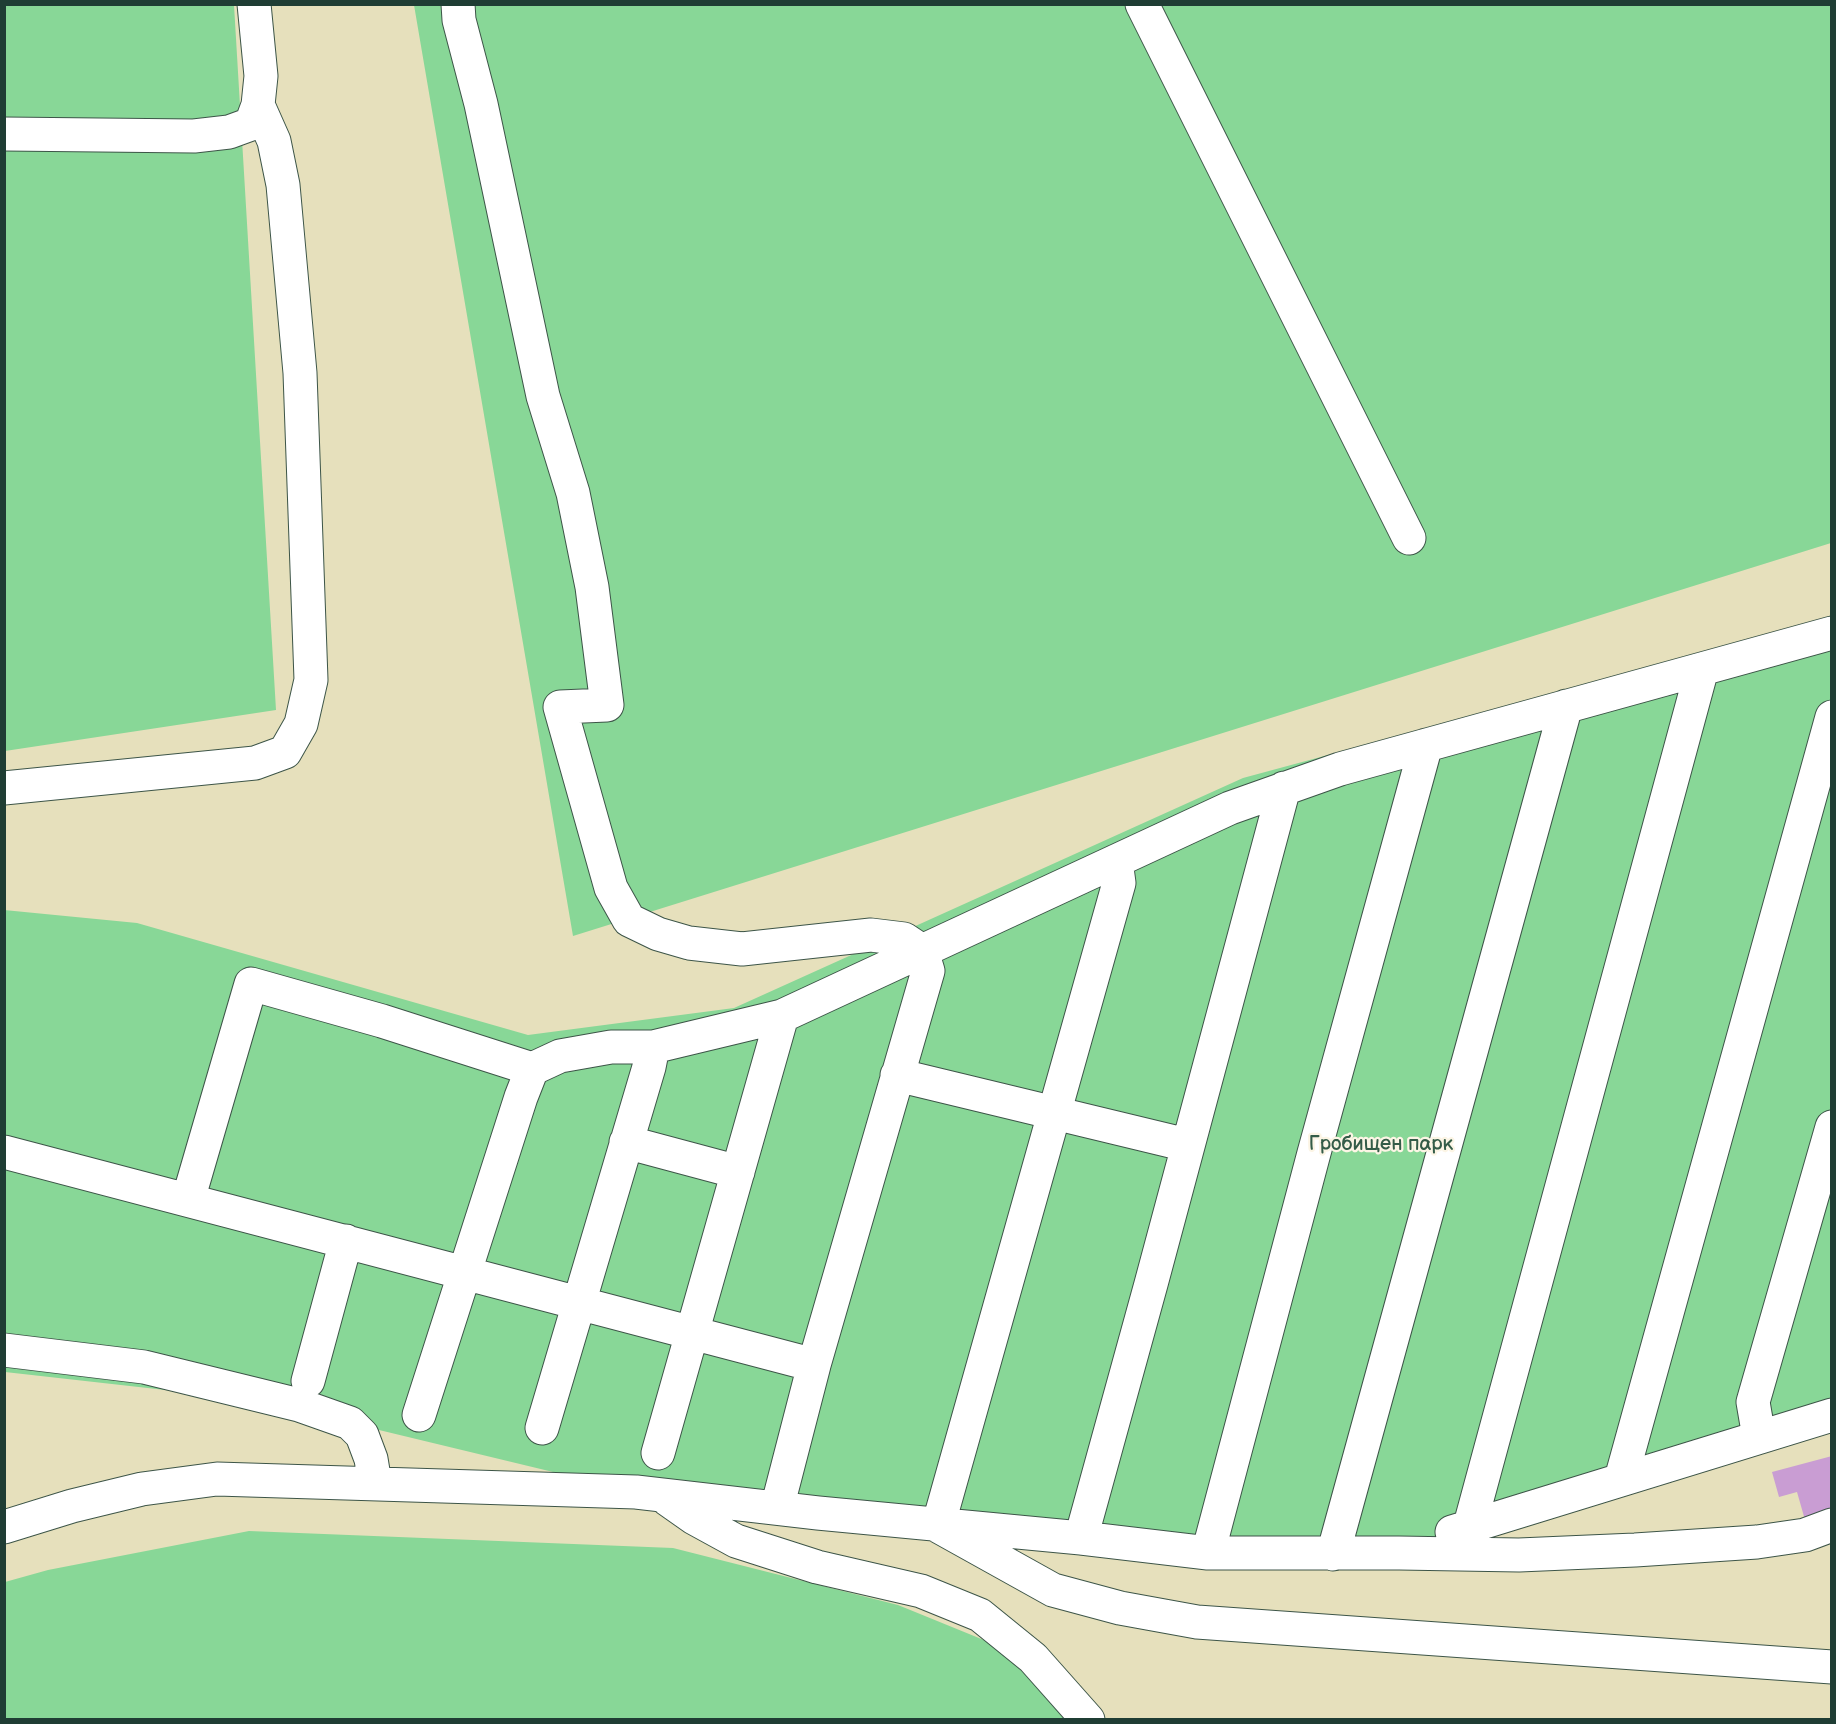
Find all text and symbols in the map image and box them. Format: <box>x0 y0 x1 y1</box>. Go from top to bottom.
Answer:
park label: Гробищен парк <box>1309 1133 1453 1157</box>

